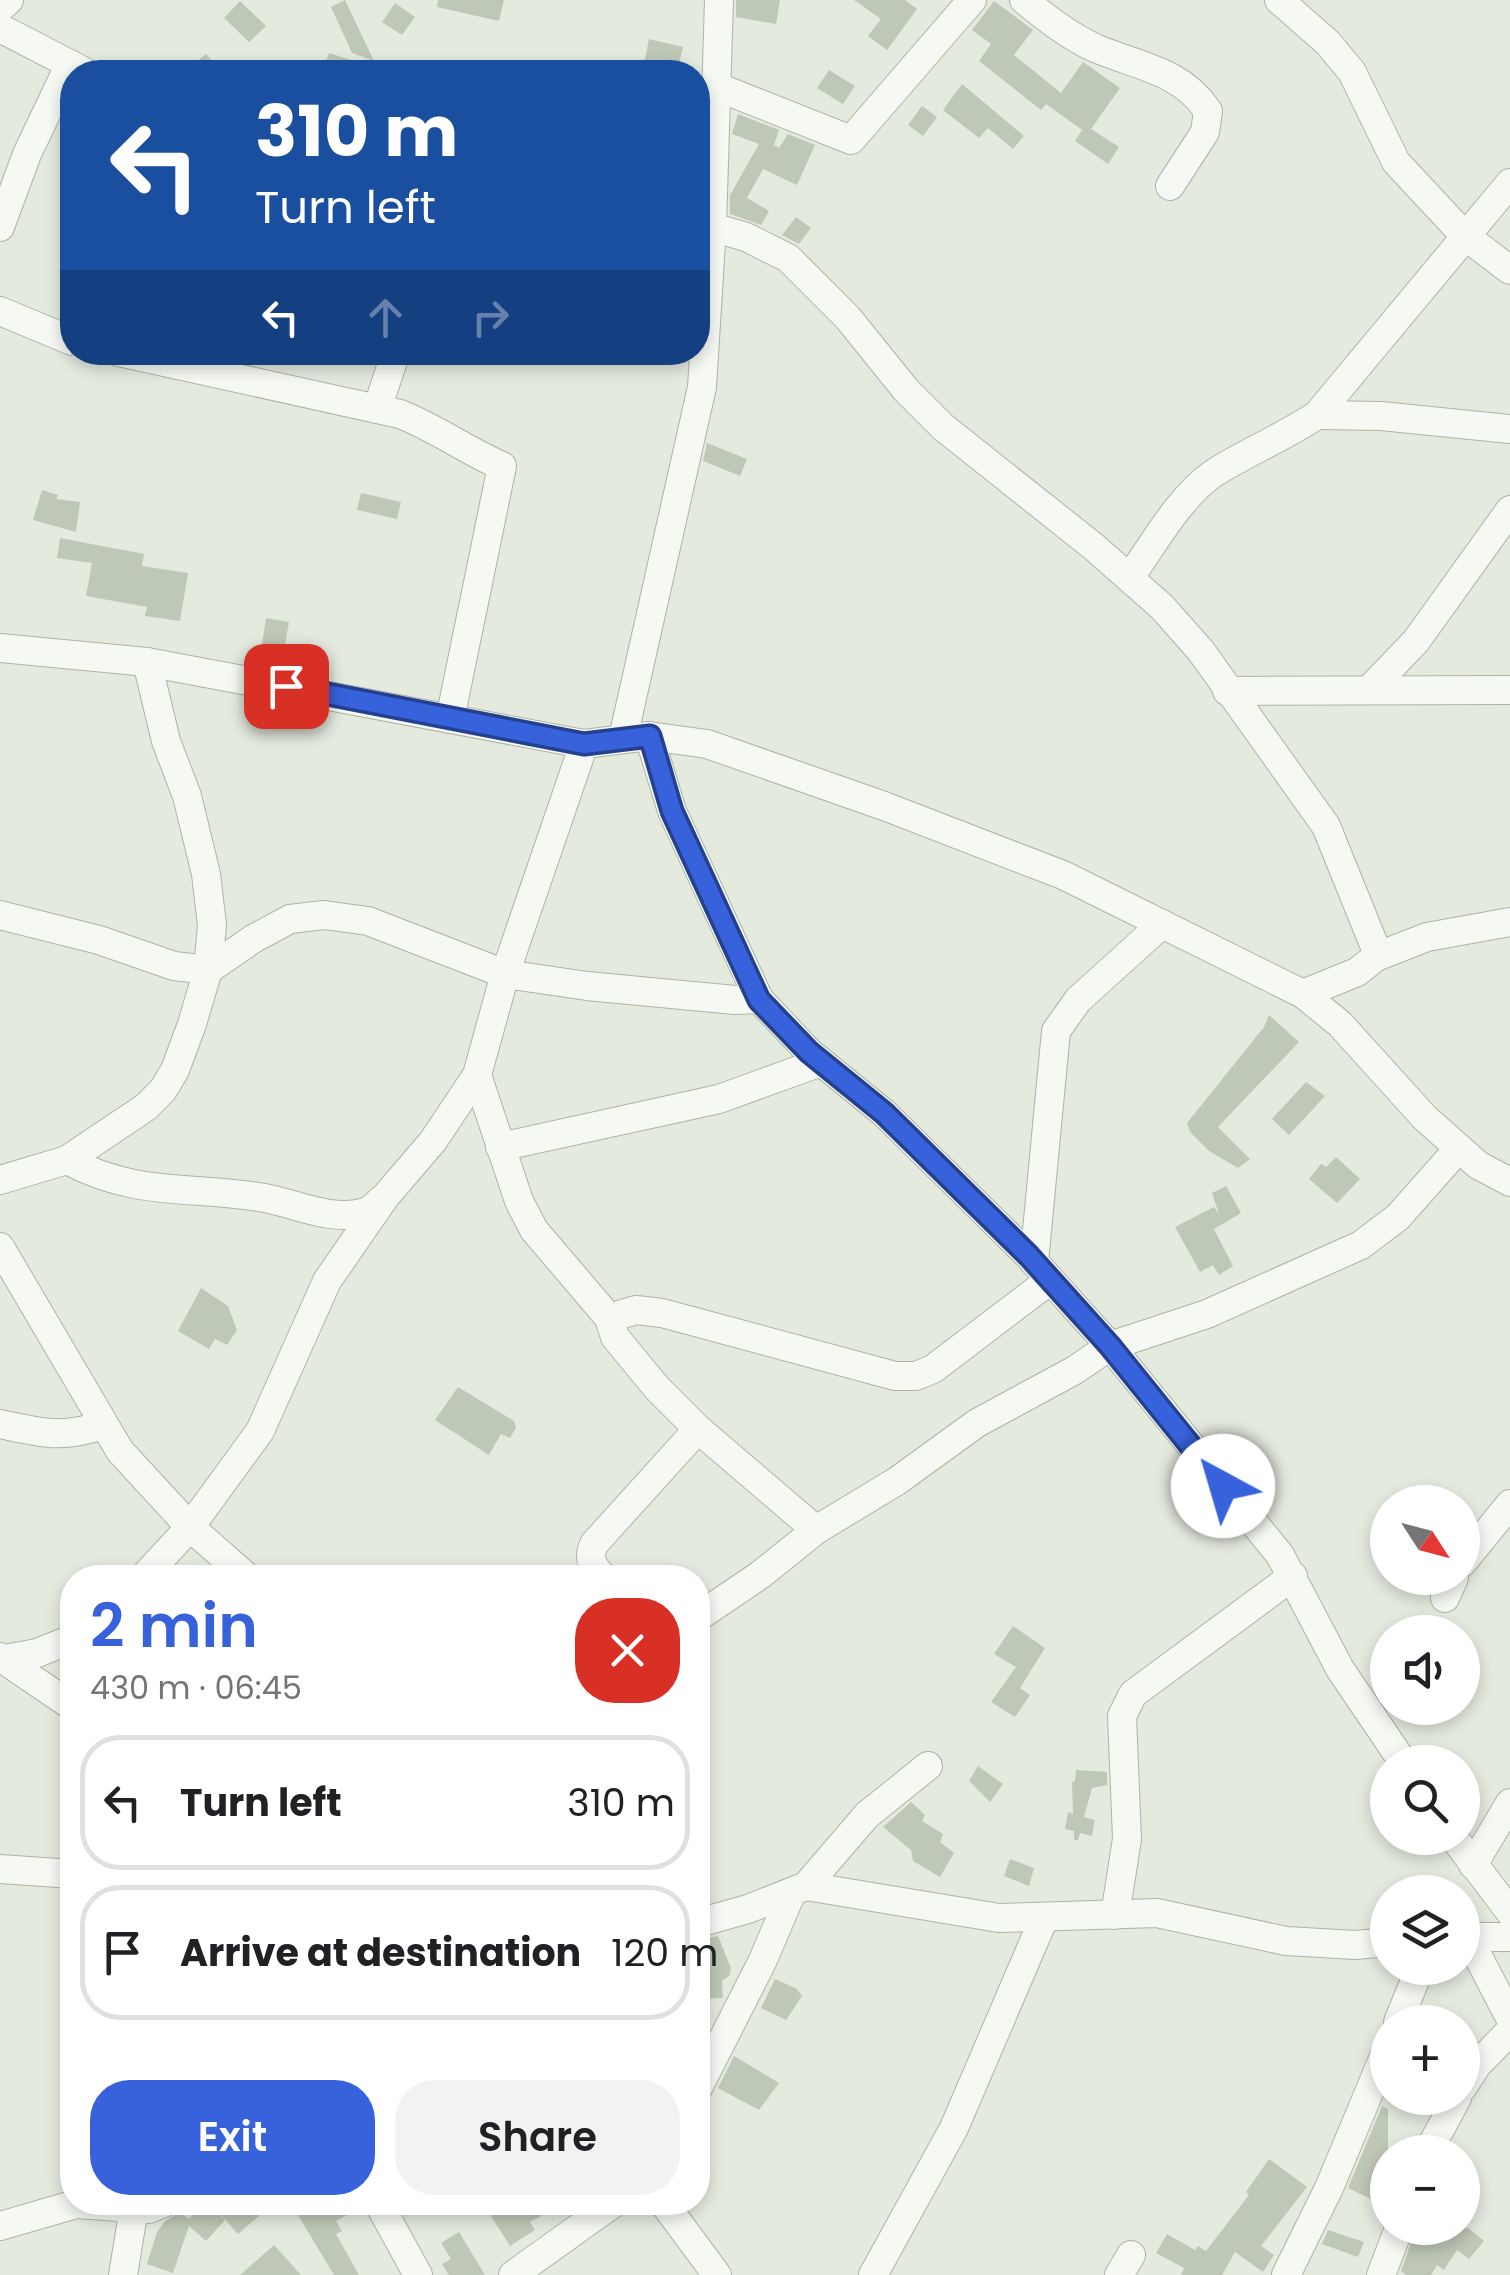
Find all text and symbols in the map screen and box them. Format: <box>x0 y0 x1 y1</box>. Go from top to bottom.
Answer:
text: 310 m <box>255 82 458 181</box>
icon: left <box>90 100 220 230</box>
text: Turn left <box>255 176 436 239</box>
icon: left <box>253 290 308 345</box>
icon: ahead <box>358 290 413 345</box>
icon: right <box>463 290 518 345</box>
pin <box>244 644 329 729</box>
icon: arrive <box>259 659 314 714</box>
position arrow <box>1171 1434 1275 1538</box>
north arrow <box>1370 1485 1480 1595</box>
map controls <box>1370 1485 1480 2245</box>
text: 2 min <box>90 1584 258 1668</box>
button: close <box>575 1598 680 1703</box>
button: sound <box>1370 1615 1480 1725</box>
text: 430 m · 06:45 <box>90 1665 302 1710</box>
button: search <box>1370 1745 1480 1855</box>
icon: left <box>95 1775 150 1830</box>
text: Turn left <box>180 1776 342 1829</box>
text: 310 m <box>567 1776 675 1829</box>
button: layers <box>1370 1875 1480 1985</box>
icon: arrive <box>95 1925 150 1980</box>
text: Arrive at destination <box>180 1926 581 1979</box>
text: 120 m <box>611 1926 718 1979</box>
button: + <box>1370 2005 1480 2115</box>
button: Exit <box>90 2080 375 2195</box>
button: Share <box>395 2080 680 2195</box>
button: − <box>1370 2135 1480 2245</box>

